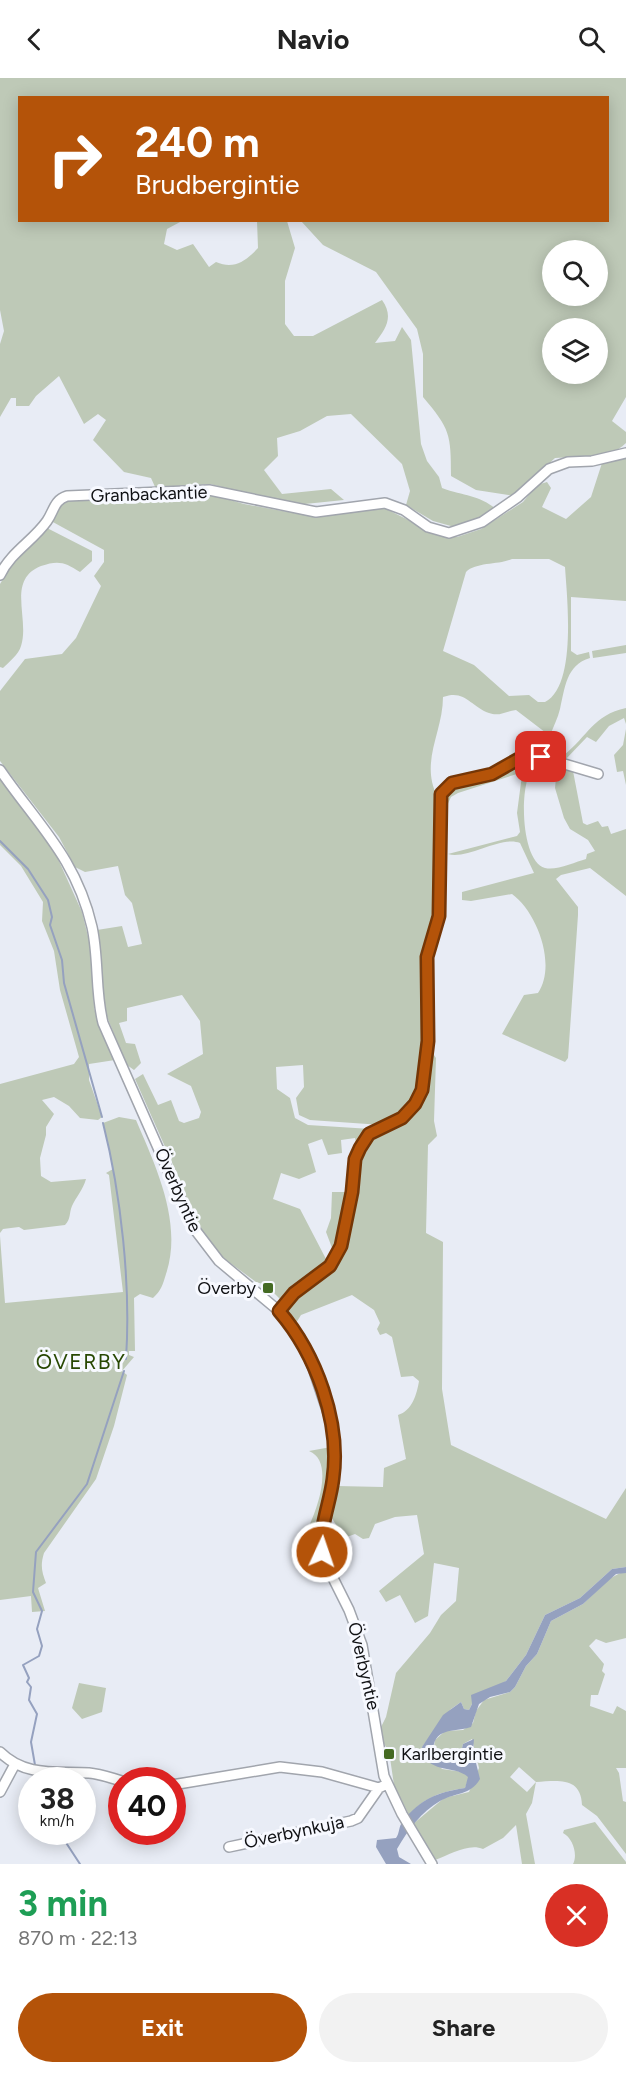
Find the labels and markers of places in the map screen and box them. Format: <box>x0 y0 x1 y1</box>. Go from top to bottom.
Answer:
pin <box>515 731 566 782</box>
place label: Överby <box>197 1277 257 1299</box>
marker: Överby <box>261 1281 275 1295</box>
place label: Karlbergintie <box>401 1743 503 1765</box>
marker: Karlbergintie <box>382 1747 396 1761</box>

